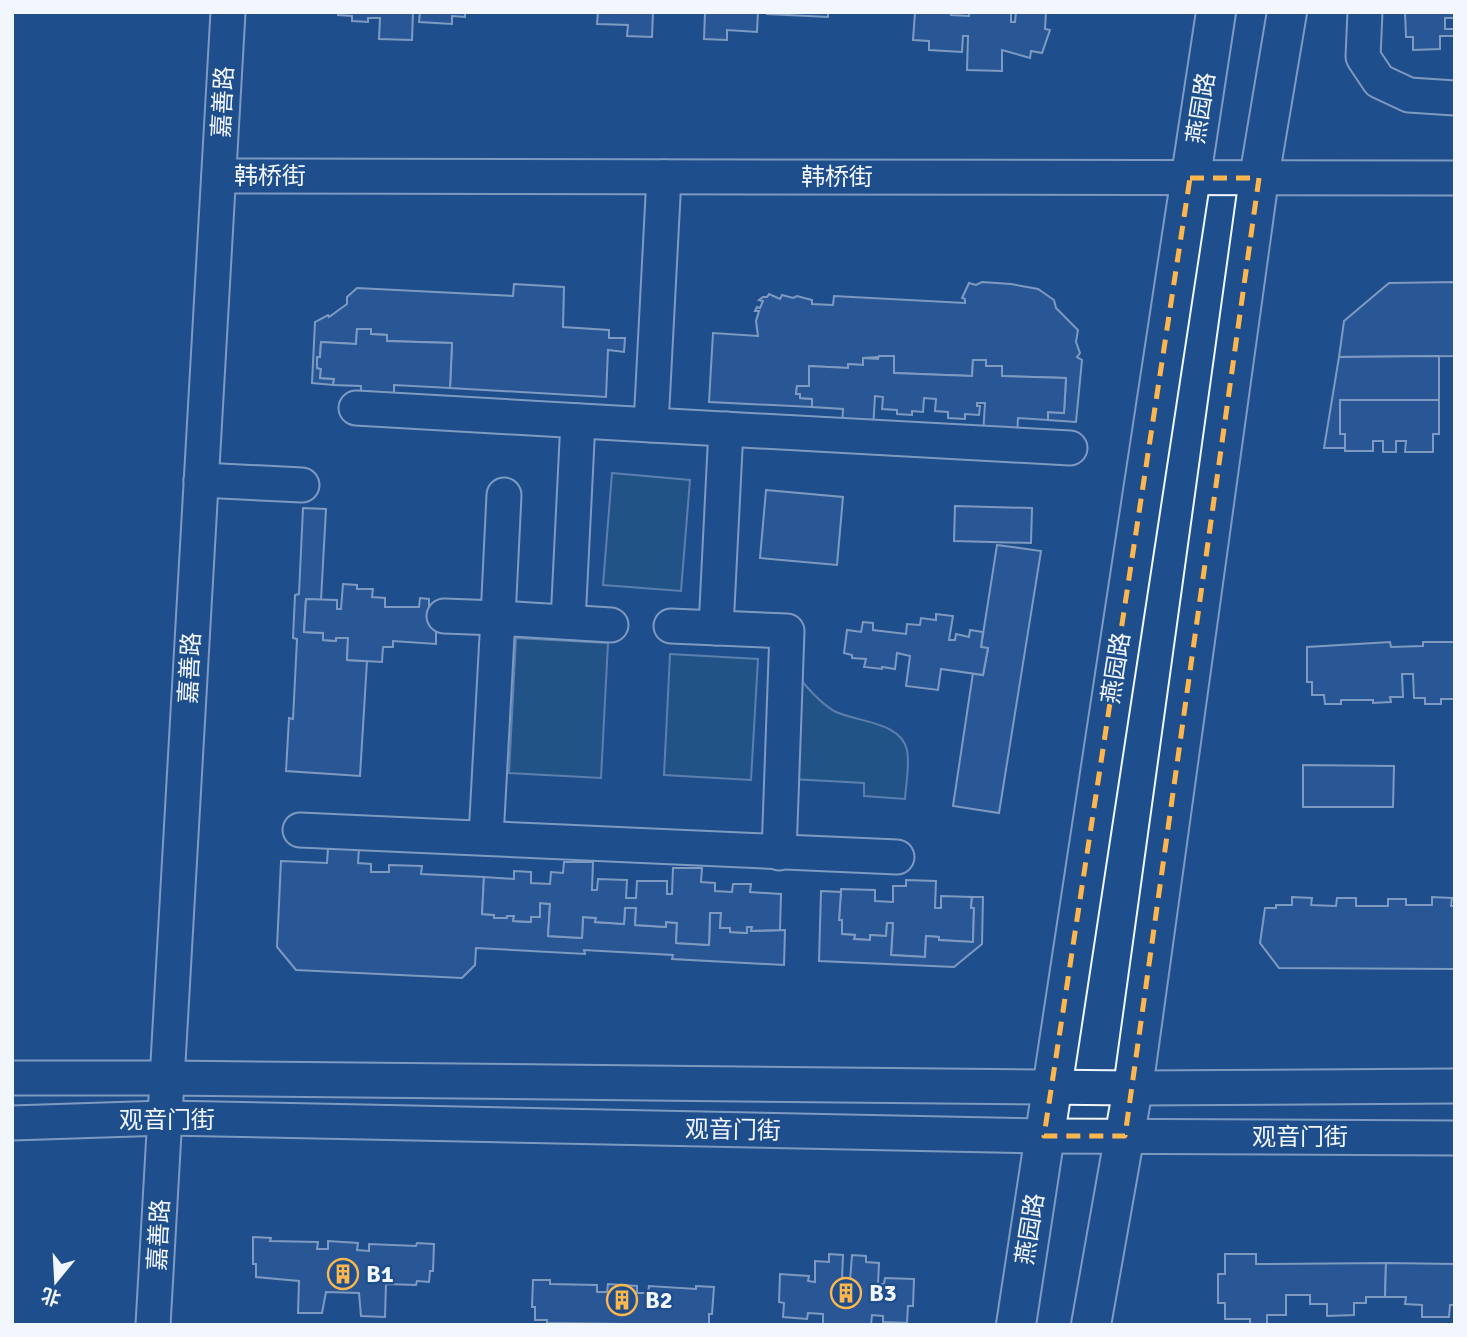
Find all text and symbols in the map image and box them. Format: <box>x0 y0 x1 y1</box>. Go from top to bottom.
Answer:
street label: 嘉善路 <box>206 65 240 139</box>
street label: 燕园路 <box>1181 70 1221 146</box>
street label: 韩桥街 <box>234 161 306 191</box>
street label: 韩桥街 <box>801 162 873 192</box>
street label: 燕园路 <box>1096 630 1136 706</box>
street label: 嘉善路 <box>173 631 207 705</box>
street label: 观音门街 <box>119 1105 215 1135</box>
street label: 观音门街 <box>685 1114 781 1146</box>
street label: 观音门街 <box>1252 1122 1348 1152</box>
street label: 燕园路 <box>1010 1191 1050 1267</box>
street label: 嘉善路 <box>142 1198 176 1272</box>
north arrow <box>21 1246 91 1316</box>
building icon: B1 <box>326 1257 360 1291</box>
place label: B1 <box>366 1259 394 1289</box>
building icon: B3 <box>829 1276 863 1310</box>
place label: B3 <box>869 1278 897 1308</box>
text: 北 <box>38 1282 64 1311</box>
building icon: B2 <box>605 1283 639 1317</box>
place label: B2 <box>645 1285 673 1315</box>

